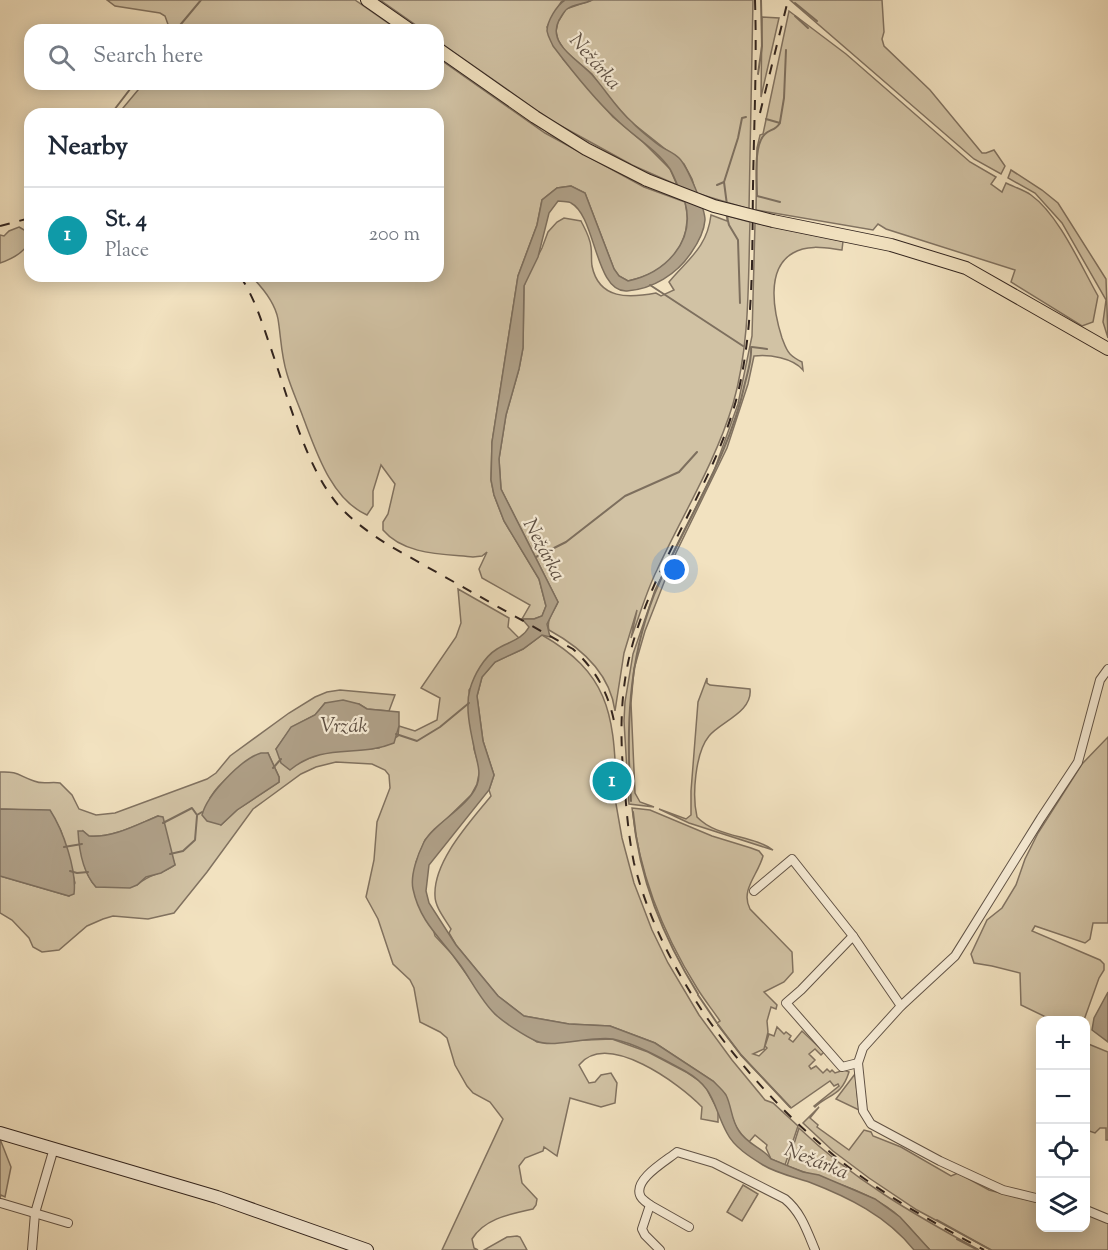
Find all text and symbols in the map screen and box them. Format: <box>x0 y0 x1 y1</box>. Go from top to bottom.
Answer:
search box <box>24 24 444 90</box>
water label: Nežárka <box>561 28 627 97</box>
icon: search <box>45 41 78 74</box>
text: Search here <box>93 41 203 73</box>
text: Nearby <box>48 129 128 166</box>
text: St. 4 <box>105 205 147 237</box>
text: 1 <box>64 221 71 250</box>
text: 200 m <box>369 221 420 250</box>
text: Place <box>105 237 149 266</box>
water label: Nežárka <box>514 514 571 587</box>
your location <box>660 555 689 584</box>
water label: Vrzák <box>320 713 368 742</box>
pin: 1 <box>592 758 632 804</box>
map controls <box>1036 1016 1090 1232</box>
button: + <box>1036 1016 1090 1070</box>
button: − <box>1036 1070 1090 1124</box>
button: locate <box>1036 1124 1090 1178</box>
water label: Nežárka <box>780 1136 853 1188</box>
button: layers <box>1036 1178 1090 1232</box>

